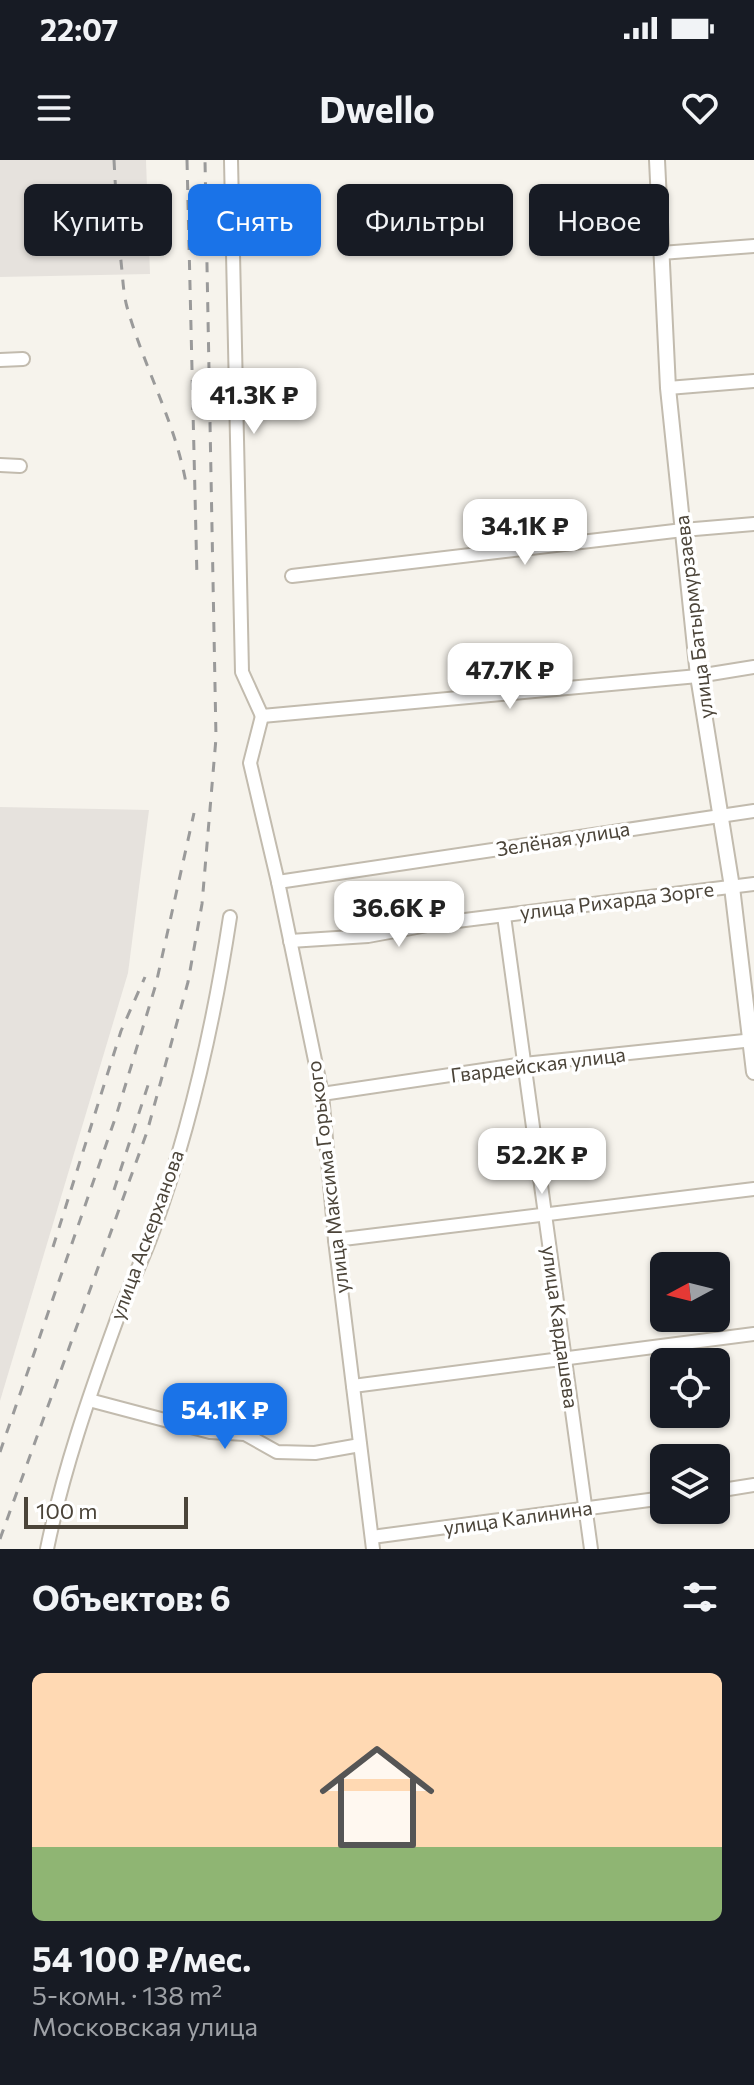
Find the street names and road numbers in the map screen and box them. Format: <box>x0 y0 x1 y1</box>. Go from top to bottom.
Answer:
street label: улица Батырмурзаева <box>669 514 717 720</box>
street label: Зелёная улица <box>494 816 631 860</box>
street label: улица Рихарда Зорге <box>518 876 715 924</box>
street label: Гвардейская улица <box>449 1041 627 1087</box>
street label: улица Максима Горького <box>301 1059 353 1295</box>
street label: улица Аскерханова <box>104 1146 188 1323</box>
street label: улица Кардашева <box>538 1244 584 1410</box>
street label: улица Калинина <box>442 1495 594 1539</box>

